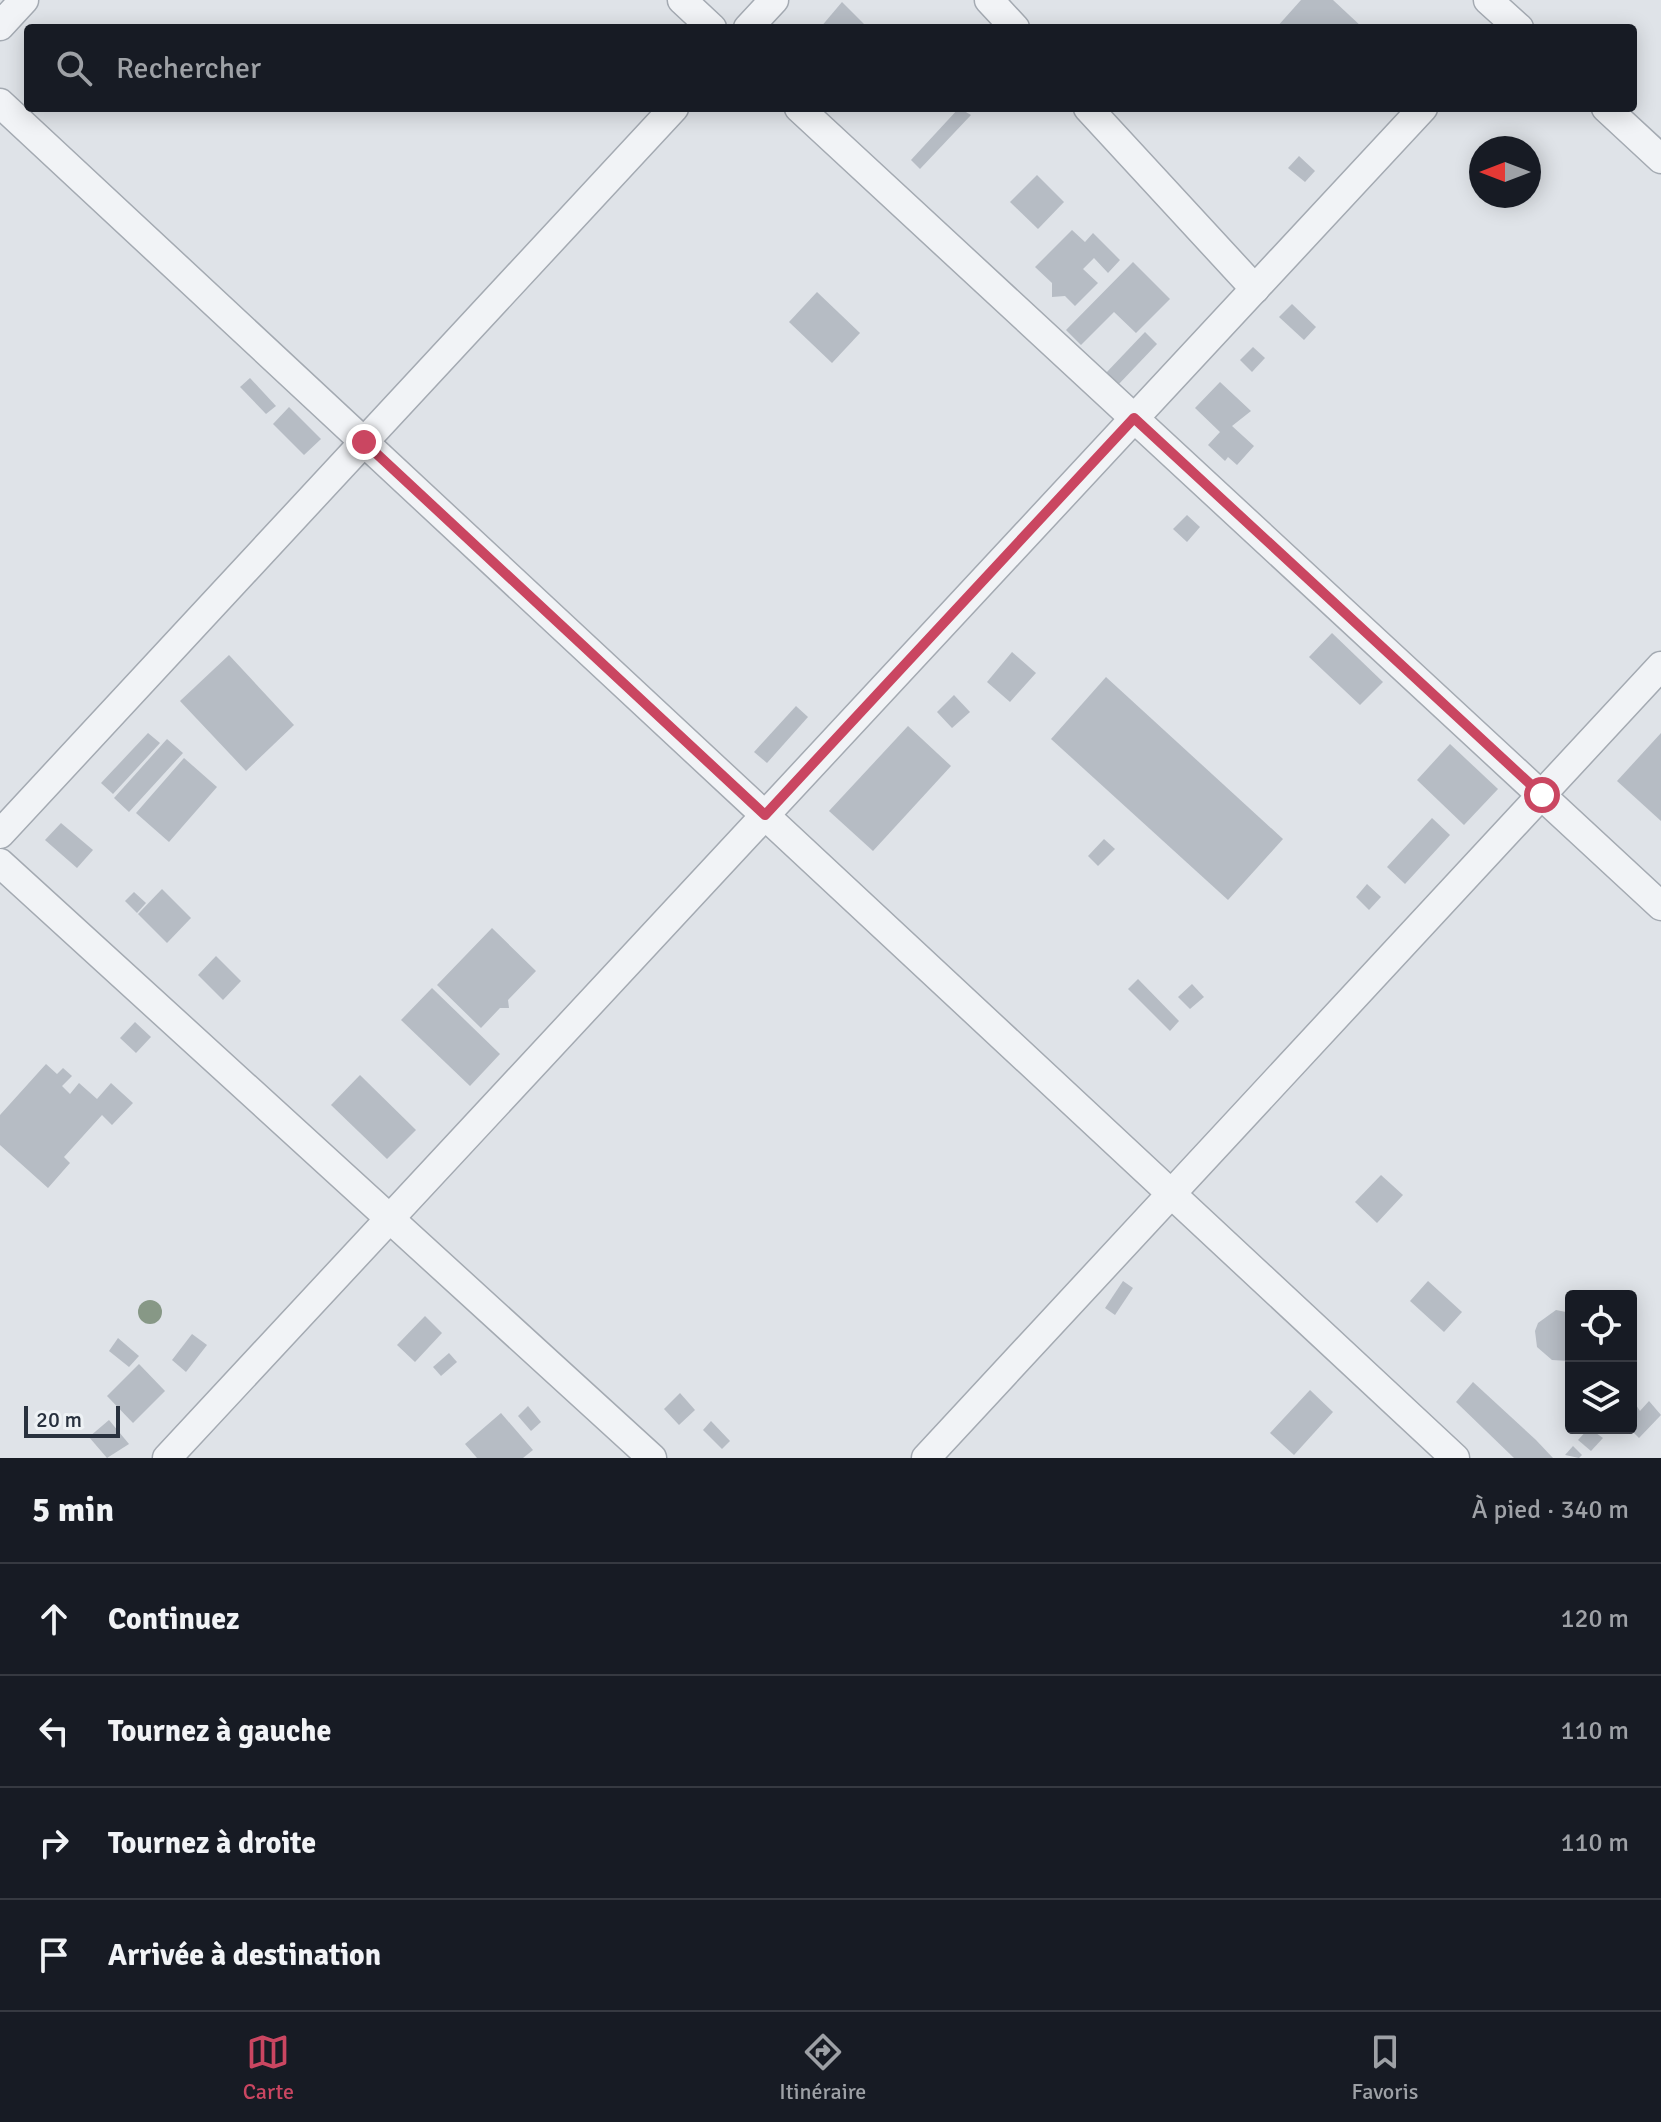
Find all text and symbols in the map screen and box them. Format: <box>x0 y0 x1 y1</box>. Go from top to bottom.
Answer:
search box <box>24 24 1637 112</box>
icon: search <box>52 46 96 90</box>
text: Rechercher <box>116 50 261 87</box>
north arrow <box>1469 136 1541 208</box>
route end <box>346 424 382 460</box>
route start <box>1524 777 1560 813</box>
map controls <box>1565 1290 1637 1434</box>
button: locate <box>1565 1290 1637 1362</box>
button: layers <box>1565 1362 1637 1434</box>
scale bar <box>24 1402 120 1438</box>
text: 20 m <box>36 1406 82 1433</box>
text: 5 min <box>32 1489 114 1531</box>
text: À pied · 340 m <box>1472 1494 1629 1526</box>
icon: ahead <box>32 1597 76 1641</box>
text: Continuez <box>108 1601 240 1638</box>
text: 120 m <box>1560 1603 1629 1635</box>
icon: left <box>32 1709 76 1753</box>
text: Tournez à gauche <box>108 1713 331 1750</box>
text: 110 m <box>1560 1715 1629 1747</box>
icon: right <box>32 1821 76 1865</box>
text: Tournez à droite <box>108 1825 316 1862</box>
text: 110 m <box>1560 1827 1629 1859</box>
icon: arrive <box>32 1933 76 1977</box>
text: Arrivée à destination <box>108 1937 381 1974</box>
tab: Carte <box>243 2030 294 2105</box>
tab: Itinéraire <box>779 2030 866 2105</box>
tab: Favoris <box>1352 2030 1418 2105</box>

